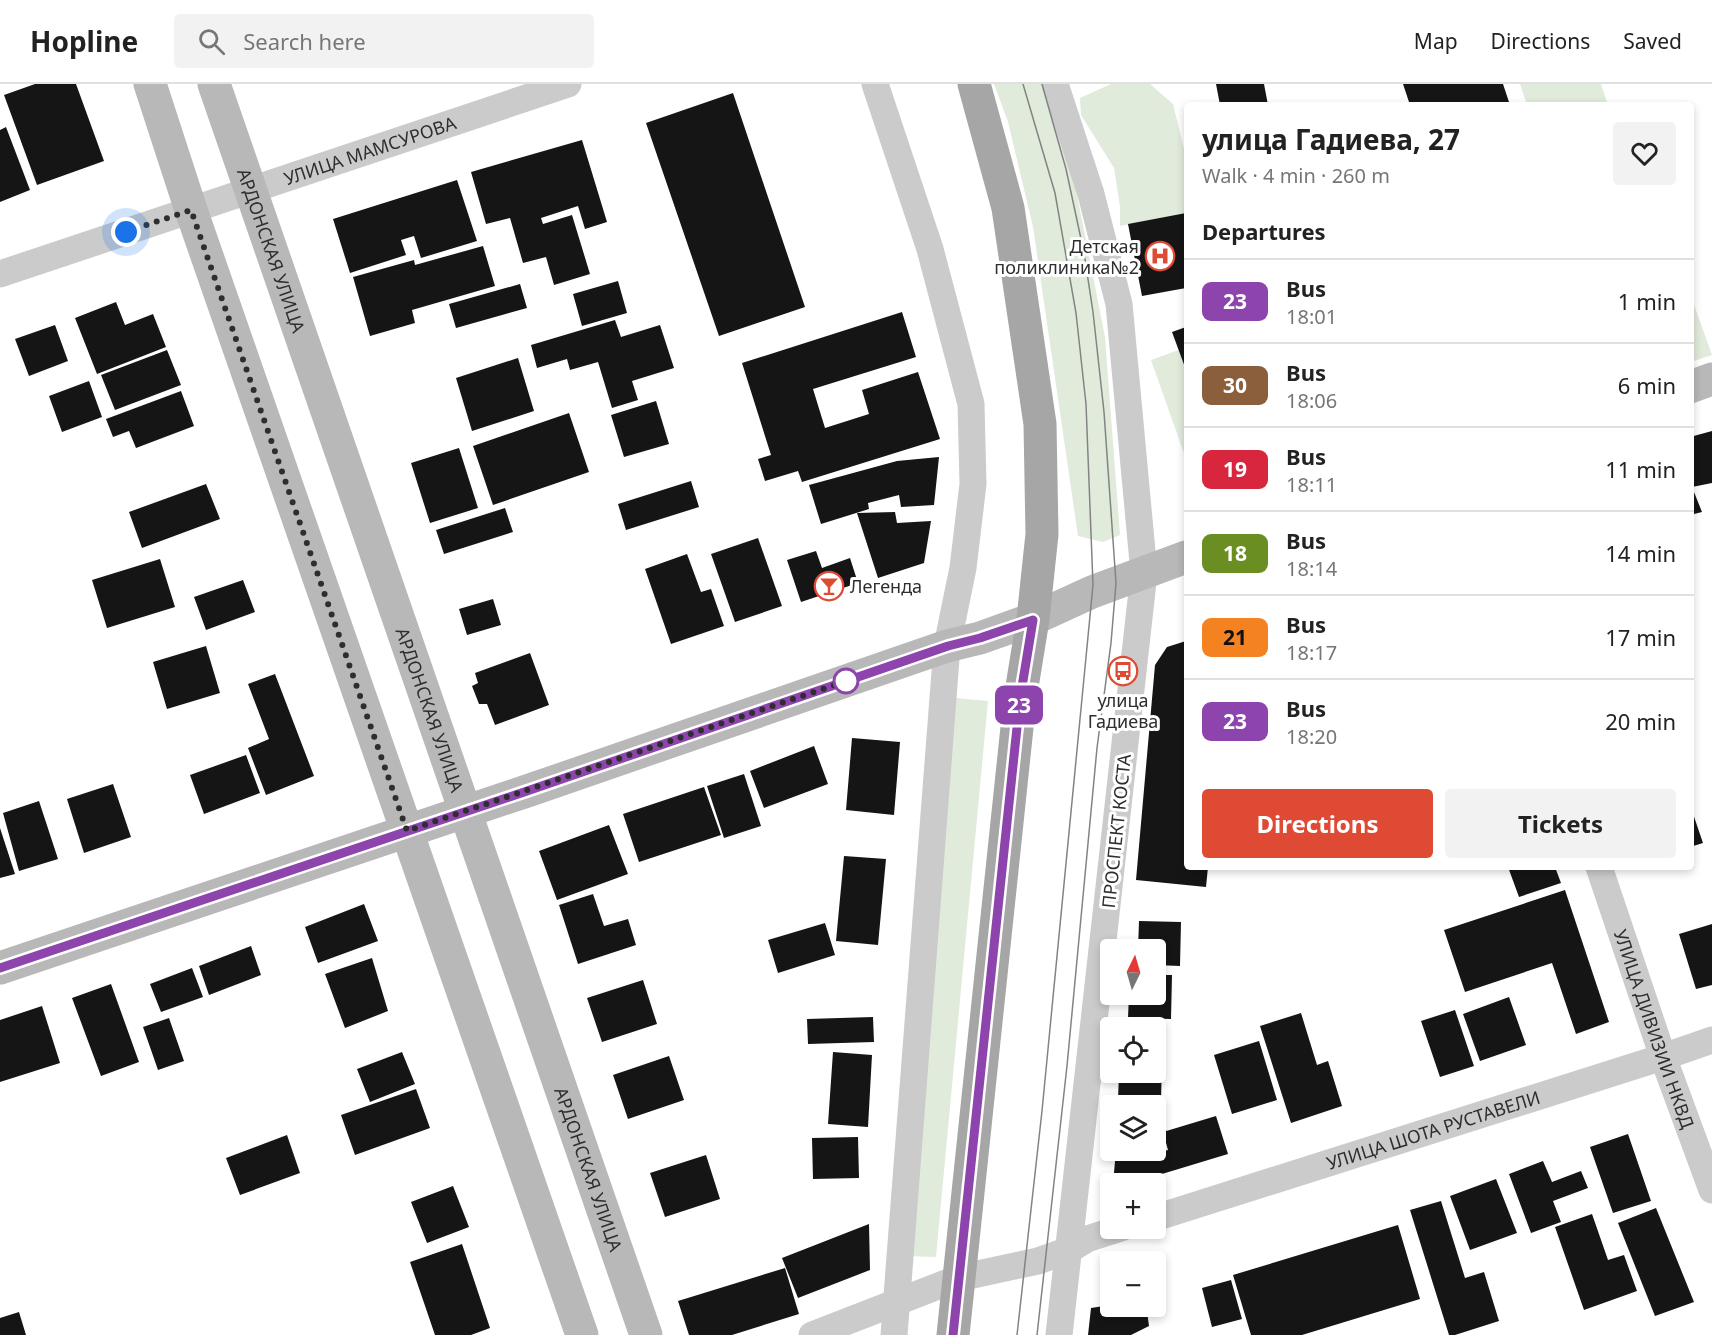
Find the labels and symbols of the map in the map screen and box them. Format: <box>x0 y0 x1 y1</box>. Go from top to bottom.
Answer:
street label: УЛИЦА МАМСУРОВА <box>281 110 459 190</box>
street label: АРДОНСКАЯ УЛИЦА <box>232 165 311 336</box>
your location <box>111 217 141 247</box>
place label: Детская поликлиника№2 <box>994 234 1139 279</box>
hospital icon: Детская поликлиника№2 <box>1144 240 1176 272</box>
bar icon: Легенда <box>813 570 845 602</box>
place label: Легенда <box>850 574 922 598</box>
street label: АРДОНСКАЯ УЛИЦА <box>391 624 470 796</box>
bus stop icon: улица Гадиева <box>1107 655 1139 687</box>
unlabelled marker <box>833 668 859 694</box>
line badge: 23 <box>992 686 1046 724</box>
place label: улица Гадиева <box>1088 688 1158 733</box>
street label: ПРОСПЕКТ КОСТА <box>1096 752 1136 909</box>
street label: УЛИЦА ДИВИЗИИ НКВД <box>1609 926 1700 1132</box>
north arrow <box>1100 939 1166 1005</box>
street label: АРДОНСКАЯ УЛИЦА <box>549 1084 628 1255</box>
street label: УЛИЦА ШОТА РУСТАВЕЛИ <box>1324 1085 1543 1175</box>

